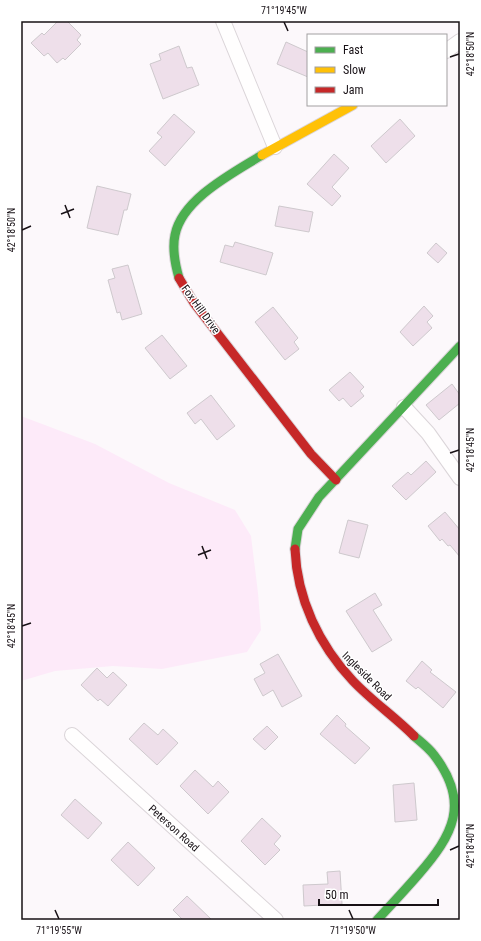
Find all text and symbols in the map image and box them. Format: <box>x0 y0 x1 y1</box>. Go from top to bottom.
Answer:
text: 71°19'45"W <box>261 5 307 16</box>
text: 42°18'50"N <box>465 32 476 76</box>
legend <box>307 34 447 106</box>
text: Fast <box>343 43 364 57</box>
text: Slow <box>343 63 366 77</box>
text: Jam <box>343 83 364 97</box>
text: 42°18'50"N <box>6 208 17 252</box>
street label: Fox Hill Drive <box>179 282 223 336</box>
text: 42°18'45"N <box>465 428 476 472</box>
text: 42°18'45"N <box>6 604 17 648</box>
street label: Ingleside Road <box>339 649 394 704</box>
street label: Peterson Road <box>146 802 202 854</box>
text: 42°18'40"N <box>465 824 476 868</box>
scale bar <box>319 881 438 907</box>
text: 50 m <box>325 888 349 902</box>
text: 71°19'55"W <box>36 925 82 936</box>
text: 71°19'50"W <box>330 925 376 936</box>

